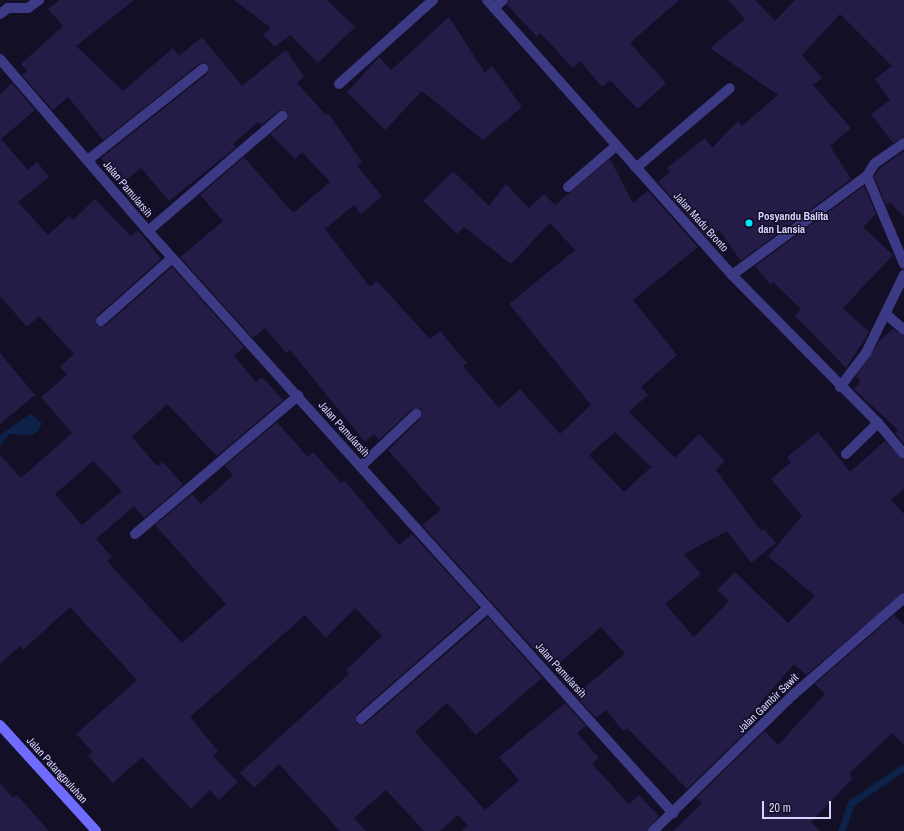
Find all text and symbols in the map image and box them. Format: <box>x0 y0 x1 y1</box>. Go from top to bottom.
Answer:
street label: Jalan Pamularsih <box>101 158 155 220</box>
street label: Jalan Madu Bronto <box>671 189 731 255</box>
place label: Posyandu Balita dan Lansia <box>758 210 828 236</box>
marker: Posyandu Balita dan Lansia <box>743 217 755 229</box>
street label: Jalan Pamularsih <box>316 399 372 459</box>
street label: Jalan Pamularsih <box>533 640 589 700</box>
street label: Jalan Gambir Sawit <box>735 671 801 735</box>
street label: Jalan Patangpuluhan <box>24 734 90 806</box>
scale bar <box>764 793 833 819</box>
text: 20 m <box>769 800 791 816</box>

